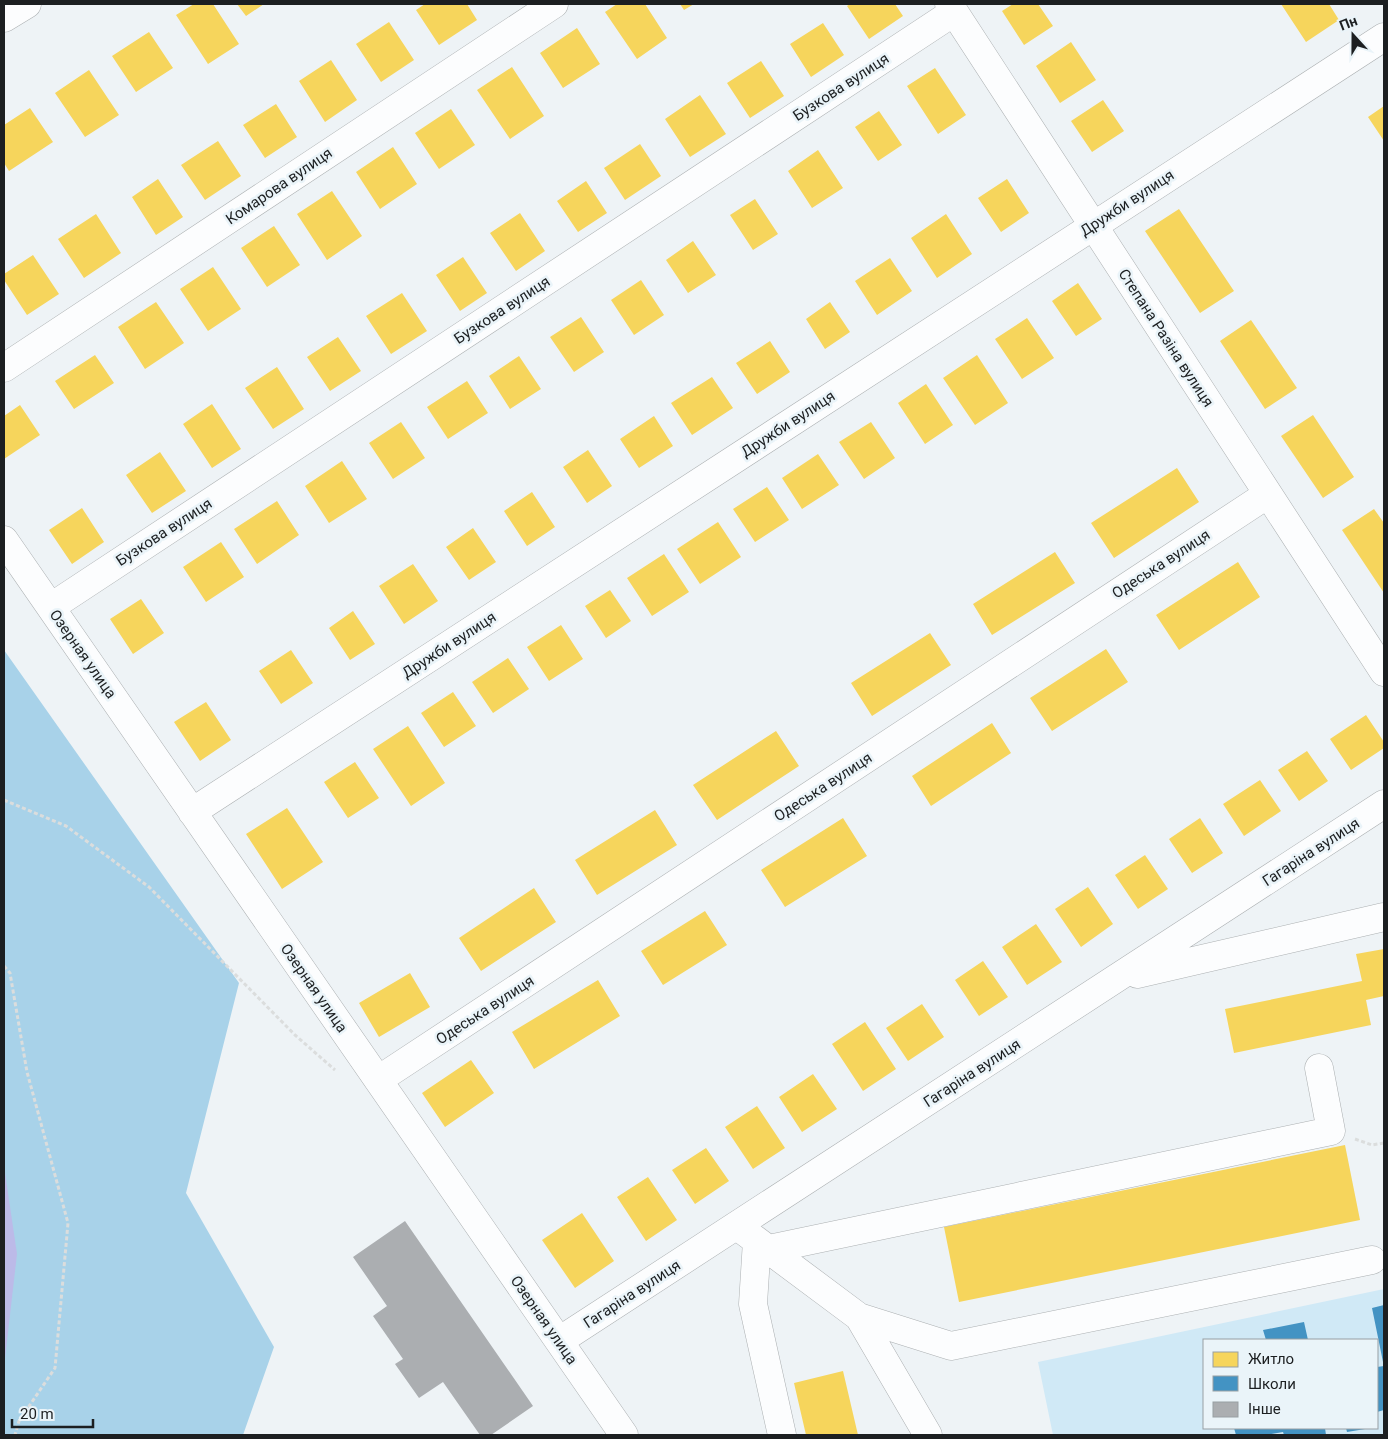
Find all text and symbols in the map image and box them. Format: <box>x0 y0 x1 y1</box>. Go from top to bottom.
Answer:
north arrow <box>1328 10 1378 60</box>
text: Пн <box>1337 12 1360 34</box>
street label: Бузкова вулиця <box>790 49 892 125</box>
street label: Комарова вулиця <box>222 144 336 228</box>
street label: Дружби вулиця <box>1077 166 1177 240</box>
street label: Степана Разіна вулиця <box>1115 266 1217 410</box>
street label: Бузкова вулиця <box>451 272 553 348</box>
street label: Дружби вулиця <box>738 387 838 461</box>
street label: Бузкова вулиця <box>113 494 215 570</box>
street label: Одеська вулиця <box>1109 526 1213 602</box>
street label: Озерная улица <box>46 606 120 702</box>
street label: Дружби вулиця <box>399 608 499 682</box>
street label: Одеська вулиця <box>771 749 875 825</box>
street label: Гагаріна вулиця <box>1259 814 1363 890</box>
street label: Озерная улица <box>277 940 351 1036</box>
street label: Одеська вулиця <box>433 972 537 1048</box>
street label: Гагаріна вулиця <box>920 1035 1024 1111</box>
street label: Гагаріна вулиця <box>580 1256 684 1332</box>
street label: Озерная улица <box>507 1272 581 1368</box>
legend <box>1203 1339 1378 1429</box>
text: Житло <box>1248 1350 1294 1368</box>
text: Школи <box>1248 1375 1296 1393</box>
scale bar <box>12 1396 94 1428</box>
text: Інше <box>1248 1400 1281 1418</box>
text: 20 m <box>20 1405 54 1423</box>

